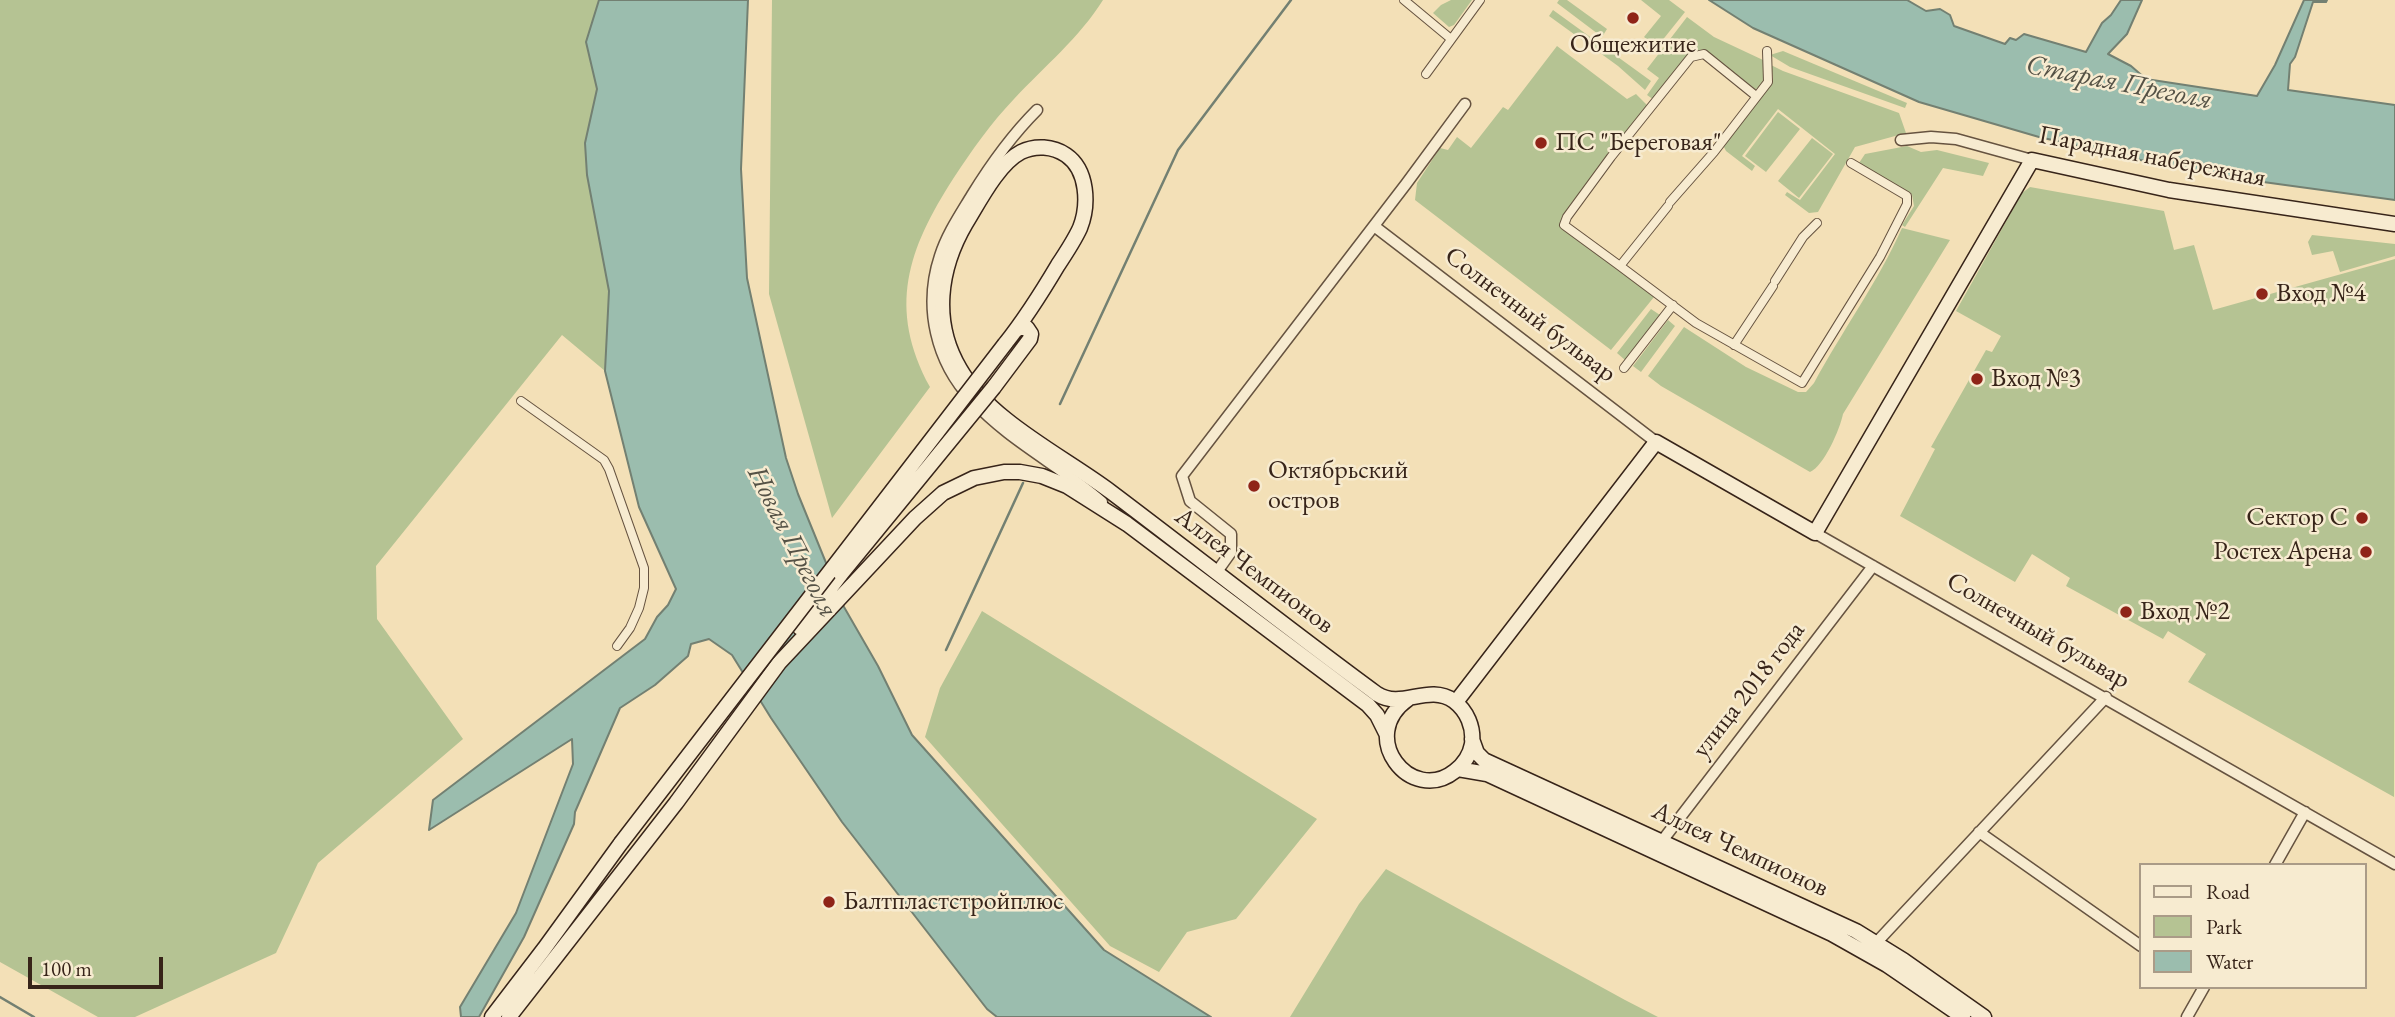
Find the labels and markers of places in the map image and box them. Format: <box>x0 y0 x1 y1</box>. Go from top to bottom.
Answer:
marker: Общежитие <box>1625 10 1641 26</box>
place label: Общежитие <box>1570 29 1696 61</box>
place label: ПС "Береговая" <box>1555 127 1721 159</box>
marker: ПС "Береговая" <box>1533 135 1549 151</box>
place label: Вход №4 <box>2276 278 2366 310</box>
marker: Вход №4 <box>2254 286 2270 302</box>
place label: Вход №3 <box>1991 363 2081 395</box>
marker: Вход №3 <box>1969 371 1985 387</box>
place label: Октябрьский остров <box>1268 455 1408 516</box>
marker: Октябрьский остров <box>1246 478 1262 494</box>
place label: Сектор C <box>2246 502 2348 534</box>
marker: Сектор C <box>2354 510 2370 526</box>
place label: Ростех Арена <box>2213 536 2352 568</box>
marker: Ростех Арена <box>2358 544 2374 560</box>
place label: Вход №2 <box>2140 596 2230 628</box>
marker: Вход №2 <box>2118 604 2134 620</box>
place label: Балтпластстройплюс <box>843 886 1064 918</box>
marker: Балтпластстройплюс <box>821 894 837 910</box>

